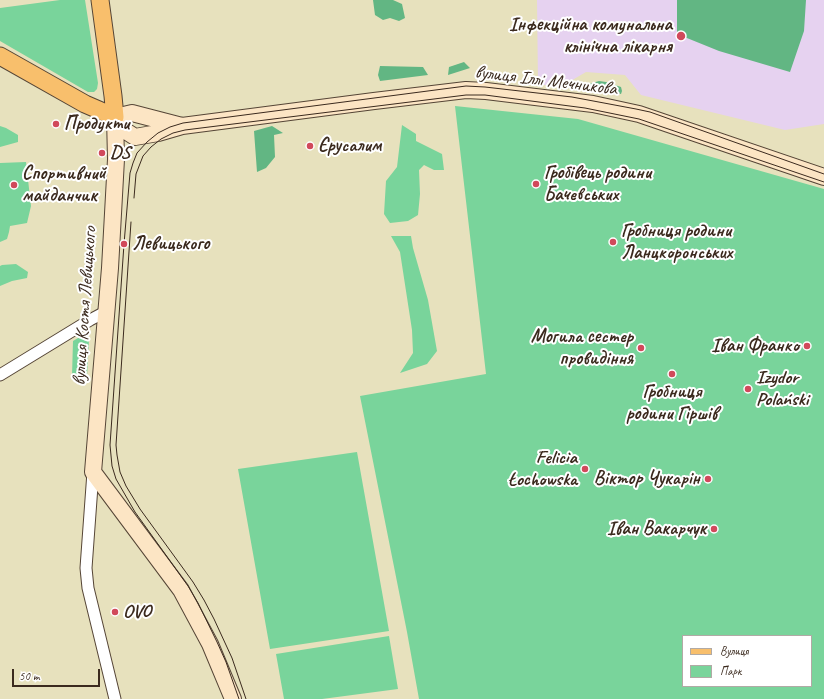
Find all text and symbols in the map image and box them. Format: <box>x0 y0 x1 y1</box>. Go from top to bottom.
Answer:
place label: Інфекційна комунальна клінічна лікарня <box>509 14 672 58</box>
marker: Інфекційна комунальна клінічна лікарня <box>675 30 687 42</box>
street label: вулиця Іллі Мечникова <box>474 61 618 101</box>
place label: Продукти <box>64 113 129 135</box>
marker: Продукти <box>51 119 61 129</box>
place label: Єрусалим <box>318 135 381 157</box>
marker: Єрусалим <box>305 141 315 151</box>
place label: DS <box>110 142 130 164</box>
marker: DS <box>97 148 107 158</box>
place label: Гробівець родини Бачевських <box>544 162 651 206</box>
place label: Спортивний майданчик <box>22 163 106 207</box>
marker: Гробівець родини Бачевських <box>531 179 541 189</box>
marker: Спортивний майданчик <box>9 180 19 190</box>
place label: Гробниця родини Ланцкоронських <box>621 220 733 264</box>
street label: вулиця Костя Левицького <box>68 226 102 386</box>
place label: Левицького <box>132 233 209 255</box>
marker: Гробниця родини Ланцкоронських <box>608 237 618 247</box>
marker: Левицького <box>119 239 129 249</box>
place label: Могила сестер провидіння <box>531 326 633 370</box>
place label: Іван Франко <box>711 335 799 357</box>
marker: Іван Франко <box>802 341 812 351</box>
marker: Могила сестер провидіння <box>636 343 646 353</box>
place label: Izydor Polański <box>756 367 808 411</box>
marker: Гробниця родини Гіршів <box>667 369 677 379</box>
place label: Гробниця родини Гіршів <box>626 381 718 425</box>
marker: Izydor Polański <box>743 384 753 394</box>
place label: Felicia Łochowska <box>508 447 577 491</box>
marker: Felicia Łochowska <box>580 464 590 474</box>
place label: Віктор Чукарін <box>594 468 700 490</box>
marker: Віктор Чукарін <box>703 474 713 484</box>
place label: Іван Вакарчук <box>607 518 706 540</box>
marker: Іван Вакарчук <box>709 524 719 534</box>
place label: OVO <box>123 601 151 623</box>
marker: OVO <box>110 607 120 617</box>
legend <box>682 635 812 687</box>
text: Вулиця <box>720 643 748 659</box>
scale bar <box>14 661 102 687</box>
text: Парк <box>720 663 741 679</box>
text: 50 m <box>19 668 39 684</box>

